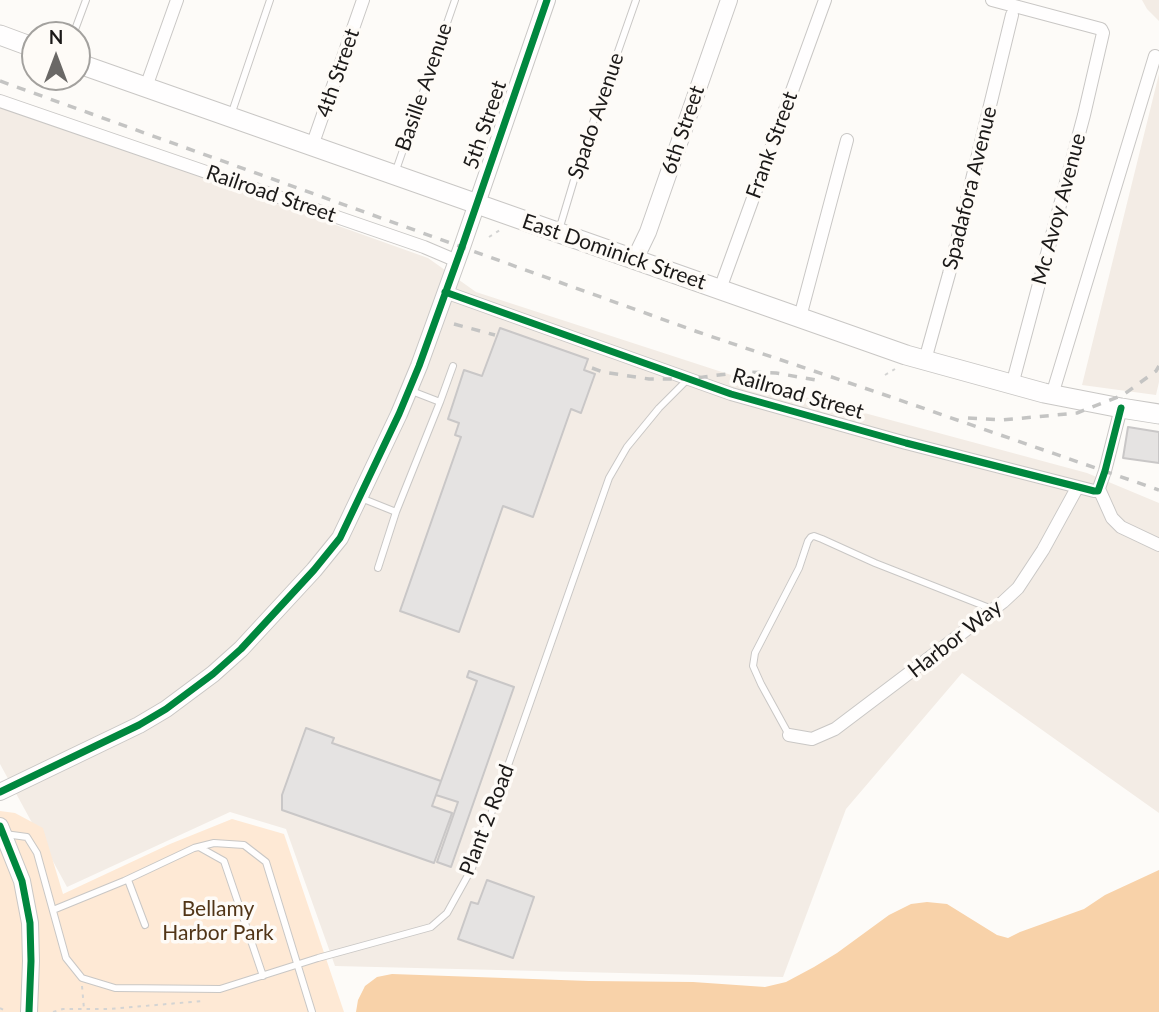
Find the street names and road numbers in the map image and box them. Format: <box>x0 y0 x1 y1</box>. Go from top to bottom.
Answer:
street label: Basille Avenue <box>390 20 458 154</box>
street label: 4th Street <box>311 25 365 121</box>
street label: Spado Avenue <box>563 50 629 182</box>
street label: 5th Street <box>458 77 512 173</box>
street label: 6th Street <box>656 82 710 178</box>
street label: Frank Street <box>741 88 803 202</box>
street label: Spadafora Avenue <box>938 104 1002 272</box>
street label: Mc Avoy Avenue <box>1027 130 1091 288</box>
street label: Railroad Street <box>203 160 339 228</box>
street label: East Dominick Street <box>519 209 709 295</box>
street label: Railroad Street <box>729 363 867 425</box>
street label: Harbor Way <box>903 595 1007 683</box>
street label: Plant 2 Road <box>454 761 520 879</box>

